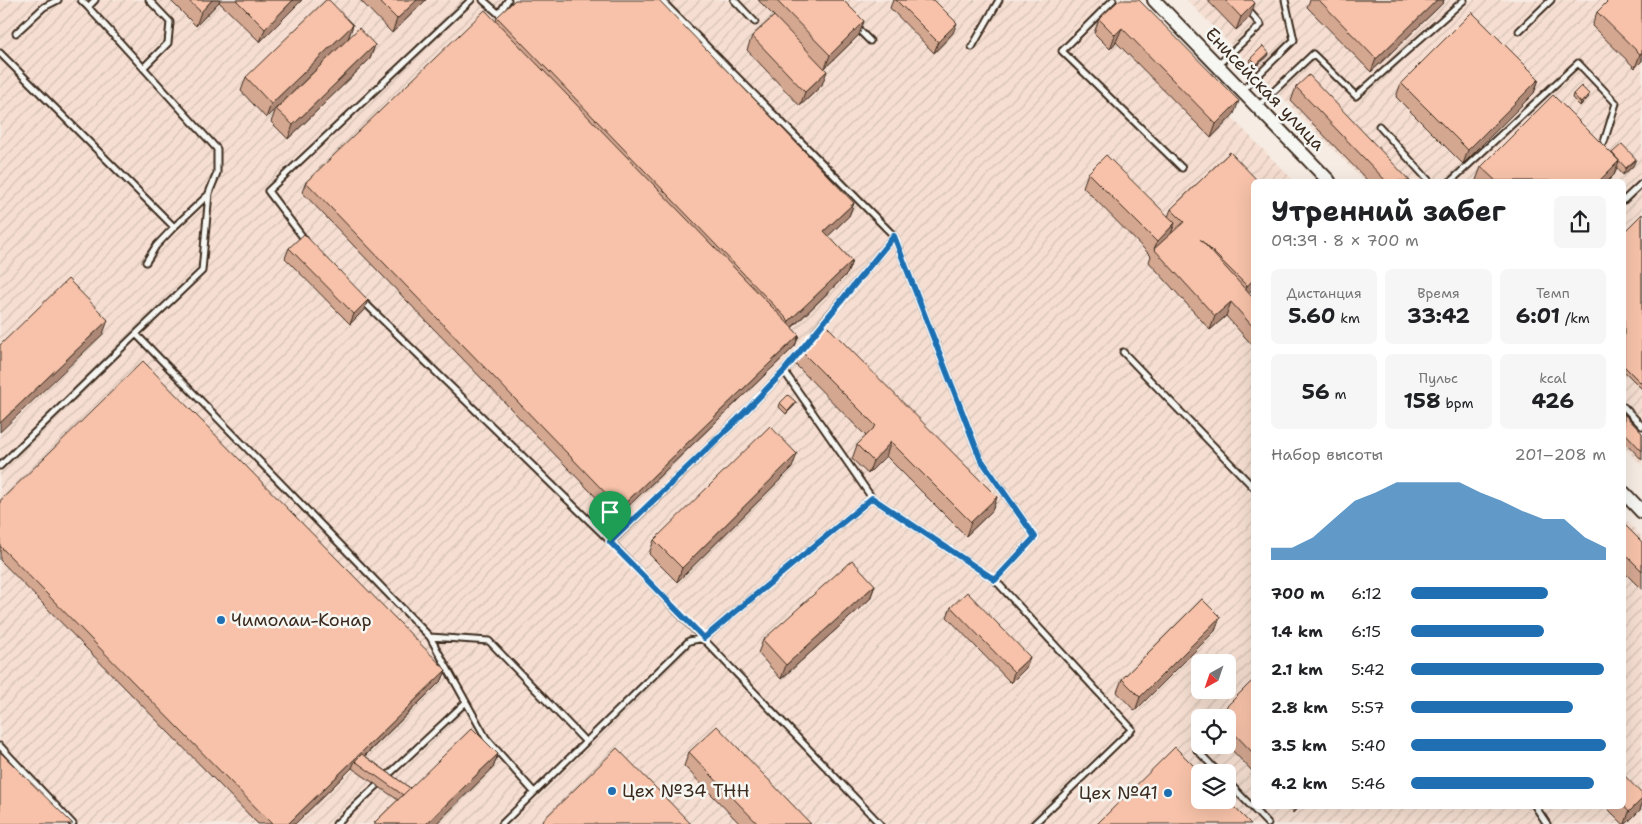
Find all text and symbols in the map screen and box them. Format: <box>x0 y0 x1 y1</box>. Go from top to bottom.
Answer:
street label: Енисейская улица <box>1200 22 1330 156</box>
text: Утренний забег <box>1271 192 1506 230</box>
button: share <box>1554 196 1606 248</box>
text: 09:39 · 8 × 700 m <box>1271 230 1419 251</box>
text: Дистанция <box>1287 284 1362 302</box>
text: Время <box>1417 284 1460 302</box>
text: Темп <box>1536 284 1570 302</box>
text: 5.60 <box>1288 302 1336 330</box>
text: 33:42 <box>1407 302 1470 330</box>
text: 6:01 <box>1516 302 1560 330</box>
text: km <box>1336 309 1360 327</box>
text: /km <box>1560 309 1590 327</box>
text: Пульс <box>1419 369 1458 387</box>
text: kcal <box>1539 369 1566 387</box>
text: 56 <box>1302 378 1330 406</box>
text: m <box>1330 385 1347 403</box>
text: 158 <box>1403 387 1441 415</box>
text: 426 <box>1532 387 1574 415</box>
text: bpm <box>1441 394 1474 412</box>
text: Набор высоты <box>1271 444 1383 465</box>
text: 201–208 m <box>1515 444 1606 465</box>
pin <box>589 491 631 542</box>
icon: arrive <box>596 498 624 526</box>
text: 700 m <box>1271 583 1325 604</box>
text: 6:12 <box>1351 583 1382 604</box>
place label: Чимолаи-Конар <box>231 608 372 632</box>
marker: Чимолаи-Конар <box>215 614 227 626</box>
text: 1.4 km <box>1271 621 1323 642</box>
text: 6:15 <box>1351 621 1381 642</box>
north arrow <box>1191 654 1236 699</box>
map controls <box>1191 654 1236 809</box>
text: 2.1 km <box>1271 659 1323 680</box>
text: 5:42 <box>1351 659 1385 680</box>
text: 2.8 km <box>1271 697 1328 718</box>
text: 5:57 <box>1351 697 1384 718</box>
button: locate <box>1191 709 1236 754</box>
text: 3.5 km <box>1271 735 1327 756</box>
text: 5:40 <box>1351 735 1386 756</box>
button: layers <box>1191 764 1236 809</box>
text: 4.2 km <box>1271 773 1327 794</box>
text: 5:46 <box>1351 773 1386 794</box>
place label: Цех №34 ТНН <box>622 779 750 803</box>
place label: Цех №41 <box>1079 781 1158 805</box>
marker: Цех №34 ТНН <box>606 785 618 797</box>
marker: Цех №41 <box>1162 787 1174 799</box>

